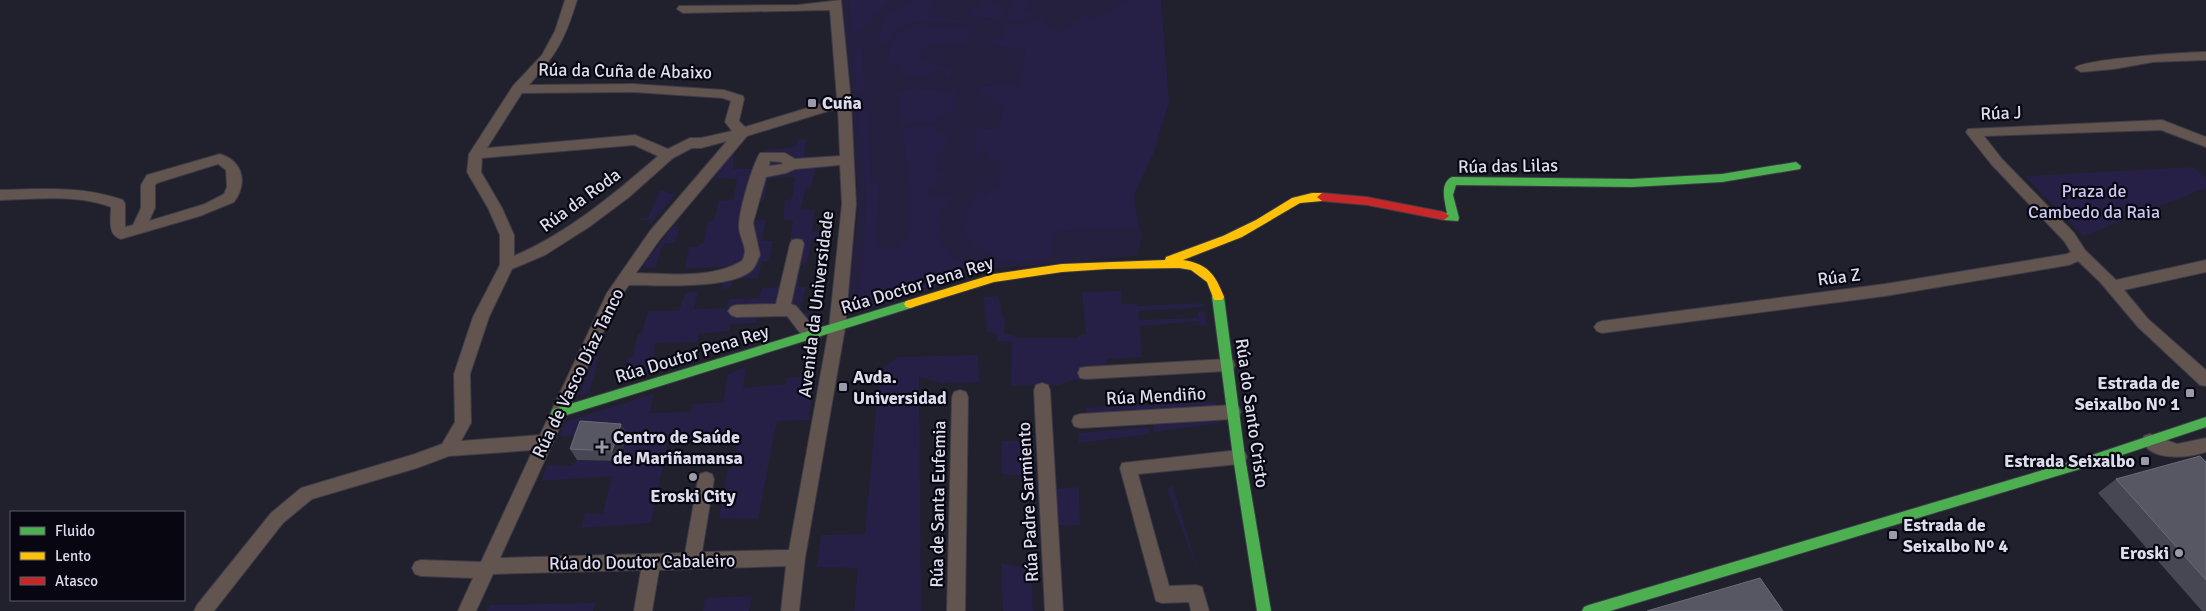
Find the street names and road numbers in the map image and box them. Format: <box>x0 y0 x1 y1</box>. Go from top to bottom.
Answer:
street label: Rúa da Cuña de Abaixo <box>538 58 712 84</box>
street label: Rúa J <box>1980 101 2022 125</box>
street label: Rúa das Lilas <box>1458 154 1558 178</box>
street label: Rúa da Roda <box>535 163 625 237</box>
street label: Avenida da Universidade <box>794 210 838 398</box>
street label: Rúa Doctor Pena Rey <box>838 251 996 319</box>
street label: Rúa Z <box>1816 263 1862 291</box>
street label: Rúa de Vasco Díaz Tanco <box>527 285 629 461</box>
street label: Rúa Doutor Pena Rey <box>612 320 772 388</box>
street label: Rúa do Santo Cristo <box>1231 337 1273 489</box>
street label: Rúa Mendiño <box>1105 382 1207 410</box>
street label: Rúa de Santa Eufemia <box>926 420 950 588</box>
street label: Rúa Padre Sarmiento <box>1013 421 1043 583</box>
street label: Rúa do Doutor Cabaleiro <box>549 549 735 575</box>

